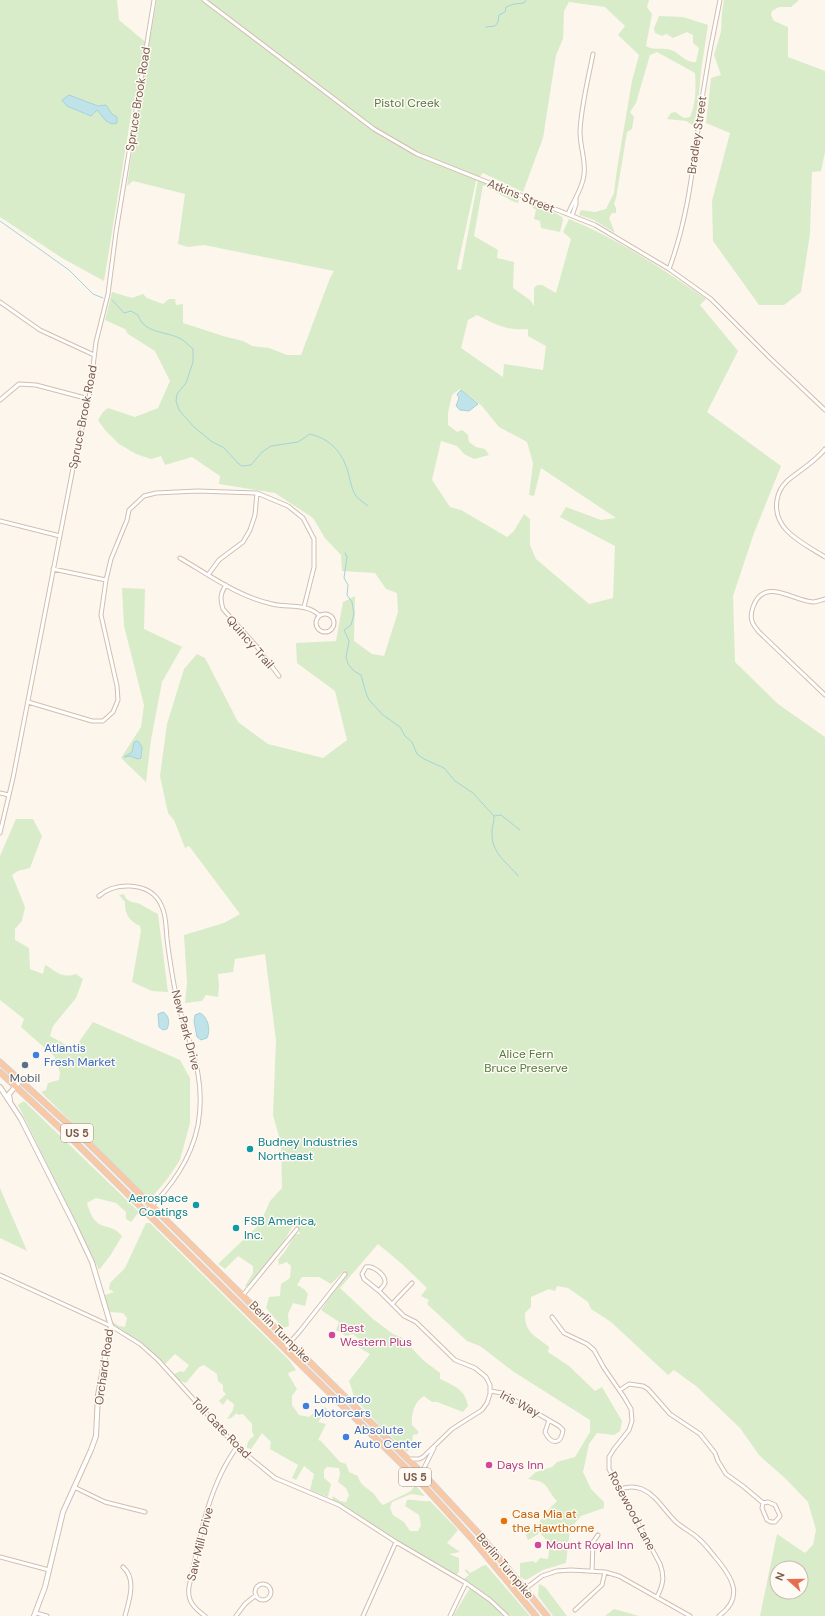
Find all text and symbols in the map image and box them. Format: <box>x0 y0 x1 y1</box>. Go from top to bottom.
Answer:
street label: Spruce Brook Road <box>122 46 154 152</box>
park label: Pistol Creek <box>374 95 440 111</box>
street label: Bradley Street <box>684 95 710 175</box>
street label: Atkins Street <box>485 175 557 217</box>
street label: Spruce Brook Road <box>65 364 101 470</box>
street label: Quincy Trail <box>223 612 277 672</box>
street label: New Park Drive <box>168 988 204 1072</box>
place label: Atlantis Fresh Market <box>44 1040 116 1070</box>
park label: Alice Fern Bruce Preserve <box>484 1046 568 1076</box>
marker: Atlantis Fresh Market <box>31 1050 41 1060</box>
marker: Mobil <box>20 1060 30 1070</box>
place label: Mobil <box>10 1070 40 1086</box>
road number: US 5 <box>61 1124 93 1142</box>
place label: Budney Industries Northeast <box>258 1134 358 1164</box>
marker: Budney Industries Northeast <box>245 1144 255 1154</box>
place label: Aerospace Coatings <box>128 1190 188 1220</box>
marker: Aerospace Coatings <box>191 1200 201 1210</box>
place label: FSB America, Inc. <box>244 1213 316 1243</box>
marker: FSB America, Inc. <box>231 1223 241 1233</box>
street label: Berlin Turnpike <box>246 1298 315 1367</box>
place label: Best Western Plus <box>340 1320 412 1350</box>
street label: Orchard Road <box>91 1328 117 1406</box>
marker: Best Western Plus <box>327 1330 337 1340</box>
street label: Iris Way <box>497 1387 543 1421</box>
place label: Lombardo Motorcars <box>314 1391 371 1421</box>
street label: Toll Gate Road <box>188 1394 254 1462</box>
marker: Lombardo Motorcars <box>301 1401 311 1411</box>
place label: Absolute Auto Center <box>354 1422 422 1452</box>
marker: Absolute Auto Center <box>341 1432 351 1442</box>
place label: Days Inn <box>497 1457 544 1473</box>
marker: Days Inn <box>484 1460 494 1470</box>
road number: US 5 <box>399 1468 431 1486</box>
street label: Rosewood Lane <box>605 1469 660 1553</box>
street label: Saw Mill Drive <box>183 1505 217 1583</box>
place label: Casa Mia at the Hawthorne <box>512 1506 594 1536</box>
marker: Casa Mia at the Hawthorne <box>499 1516 509 1526</box>
street label: Berlin Turnpike <box>473 1530 537 1602</box>
place label: Mount Royal Inn <box>546 1537 634 1553</box>
marker: Mount Royal Inn <box>533 1540 543 1550</box>
north arrow <box>769 1560 809 1600</box>
text: N <box>772 1570 788 1583</box>

